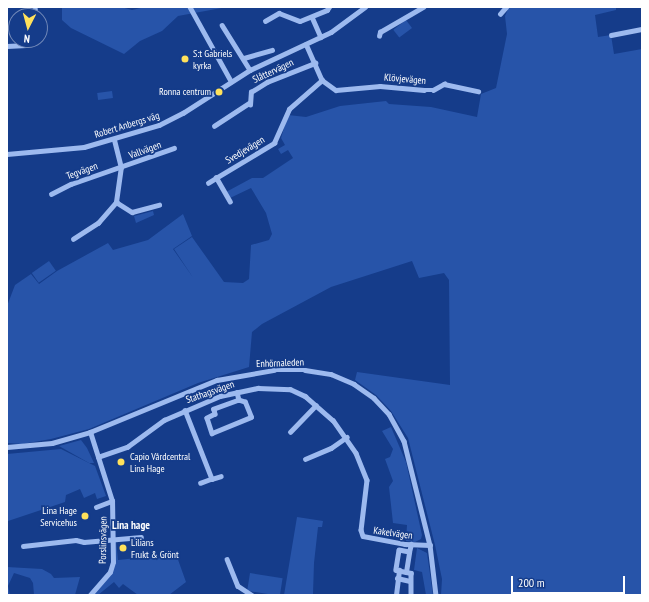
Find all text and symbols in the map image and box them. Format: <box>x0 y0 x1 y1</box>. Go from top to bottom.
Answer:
north arrow <box>8 8 48 48</box>
text: N <box>23 32 31 46</box>
place label: S:t Gabriels kyrka <box>193 47 232 70</box>
marker: S:t Gabriels kyrka <box>180 54 190 64</box>
street label: Slåttervägen <box>251 56 295 86</box>
street label: Klövjevägen <box>383 71 427 87</box>
place label: Ronna centrum <box>159 86 211 98</box>
marker: Ronna centrum <box>214 87 224 97</box>
street label: Robert Anbergs väg <box>93 109 161 141</box>
street label: Svedjevägen <box>223 134 267 166</box>
street label: Vallvägen <box>127 139 163 161</box>
street label: Tegvägen <box>65 160 99 182</box>
street label: Enhörnaleden <box>256 356 304 370</box>
street label: Stathagsvägen <box>184 378 236 406</box>
place label: Capio Vårdcentral Lina Hage <box>130 450 190 474</box>
marker: Capio Vårdcentral Lina Hage <box>115 456 127 468</box>
place label: Lina Hage Servicehus <box>40 504 77 528</box>
marker: Lina Hage Servicehus <box>80 511 90 521</box>
street label: Porslinsvägen <box>97 516 109 564</box>
district label: Lina hage <box>112 518 150 532</box>
street label: Kakelvägen <box>373 524 413 542</box>
place label: Lilians Frukt & Grönt <box>131 536 179 560</box>
marker: Lilians Frukt & Grönt <box>118 543 128 553</box>
scale bar <box>513 568 627 594</box>
text: 200 m <box>518 575 545 590</box>

